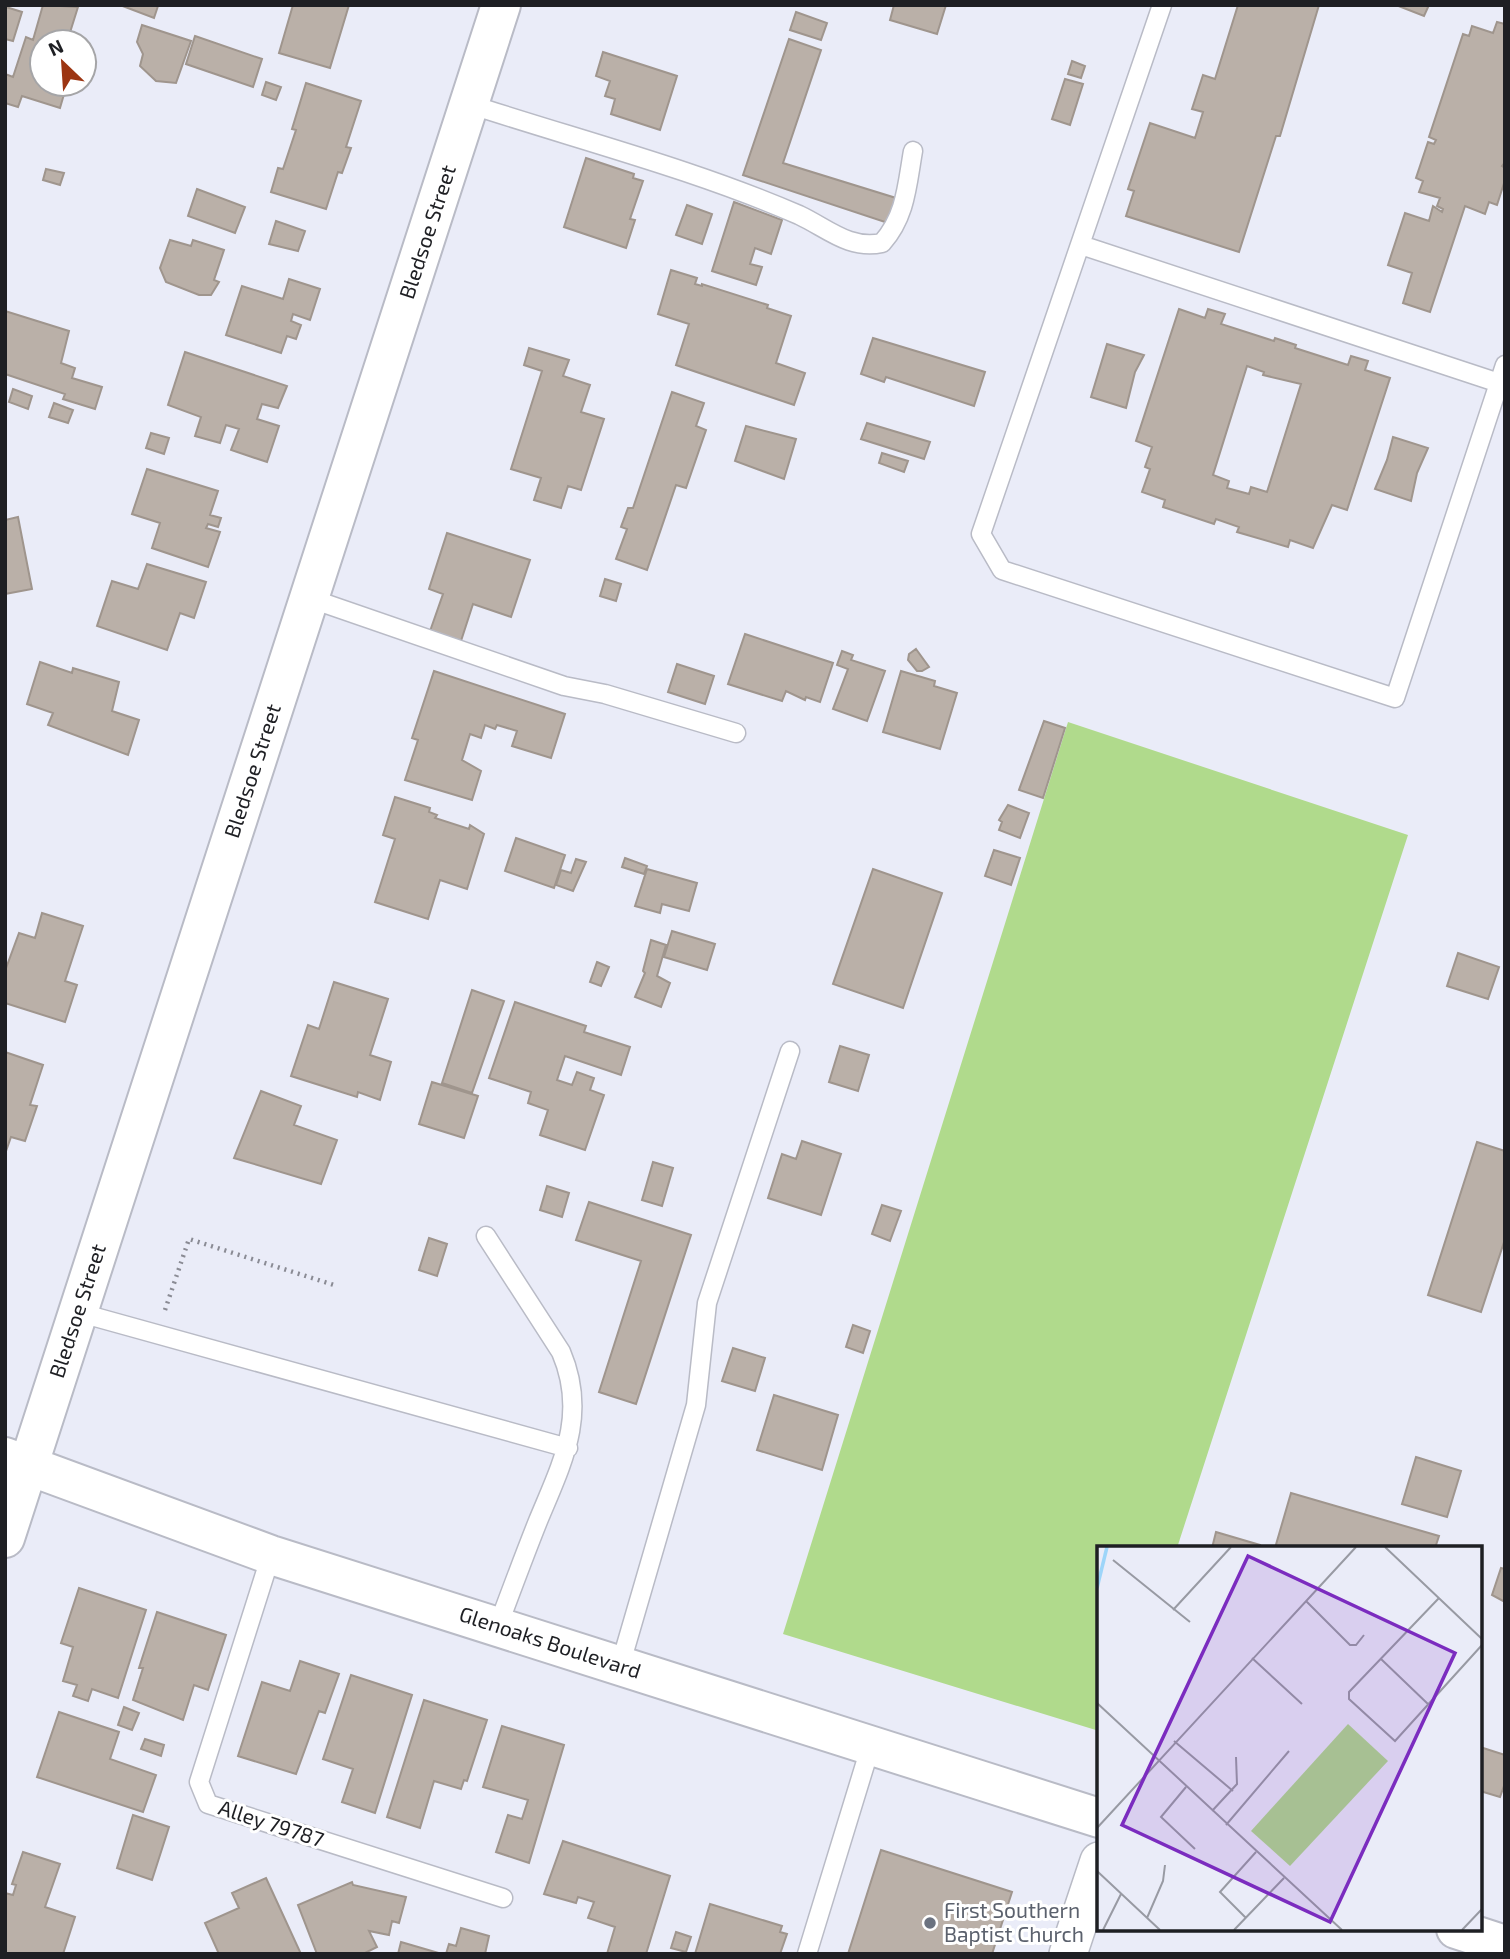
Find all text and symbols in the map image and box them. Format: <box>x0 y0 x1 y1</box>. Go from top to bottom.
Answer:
north arrow <box>28 28 98 98</box>
text: N <box>45 34 67 60</box>
street label: Bledsoe Street <box>393 161 460 302</box>
street label: Bledsoe Street <box>218 700 285 841</box>
street label: Bledsoe Street <box>43 1240 110 1381</box>
inset map <box>1097 1546 1482 1931</box>
street label: Glenoaks Boulevard <box>456 1600 644 1683</box>
street label: Alley 79787 <box>216 1794 327 1851</box>
place label: First Southern Baptist Church <box>944 1897 1084 1946</box>
marker: First Southern Baptist Church <box>922 1915 938 1931</box>

